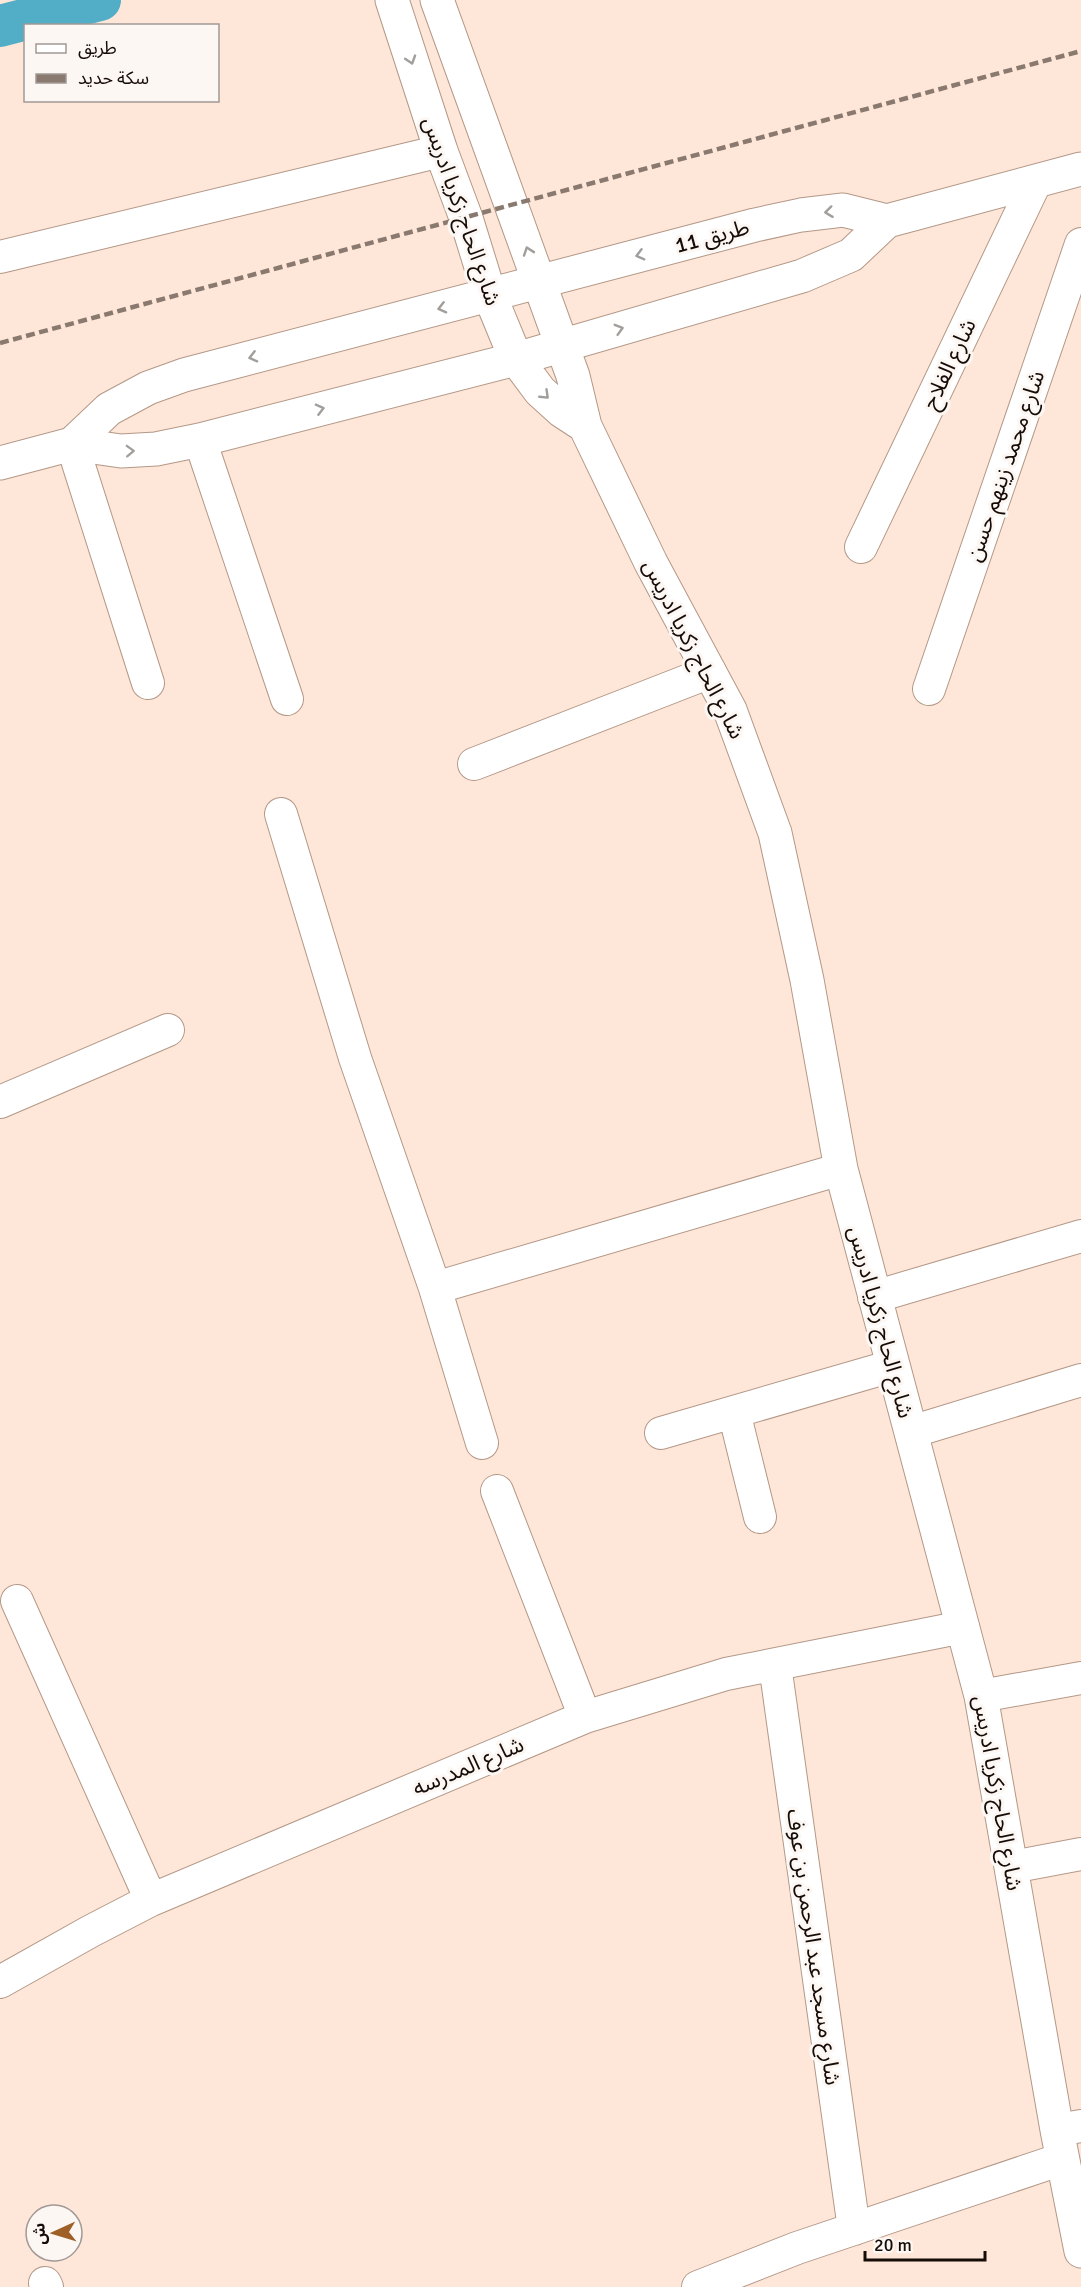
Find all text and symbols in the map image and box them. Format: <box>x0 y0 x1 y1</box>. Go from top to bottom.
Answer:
legend <box>24 24 219 102</box>
text: طريق <box>78 37 117 59</box>
one-way arrow <box>404 54 417 65</box>
text: سكة حديد <box>78 67 149 89</box>
street label: شارع الحاج زكريا ادريس <box>414 113 507 310</box>
one-way arrow <box>825 205 834 217</box>
street label: طريق 11 <box>672 213 752 259</box>
one-way arrow <box>523 246 536 257</box>
one-way arrow <box>635 248 645 261</box>
one-way arrow <box>437 301 447 314</box>
street label: شارع الفلاح <box>916 314 984 415</box>
one-way arrow <box>613 324 624 336</box>
one-way arrow <box>248 350 259 362</box>
street label: شارع محمد زينهم حسن <box>960 367 1053 566</box>
one-way arrow <box>537 387 548 398</box>
one-way arrow <box>315 404 325 417</box>
one-way arrow <box>125 444 134 457</box>
street label: شارع الحاج زكريا ادريس <box>634 555 751 745</box>
street label: شارع الحاج زكريا ادريس <box>839 1223 920 1422</box>
street label: شارع الحاج زكريا ادريس <box>965 1693 1028 1893</box>
street label: شارع المدرسه <box>408 1730 529 1804</box>
street label: شارع مسجد عبد الرحمن بن عوف <box>778 1807 847 2087</box>
north arrow <box>24 2203 84 2263</box>
text: ش <box>29 2222 51 2246</box>
scale bar <box>865 2224 985 2262</box>
text: 20 m <box>874 2234 912 2256</box>

